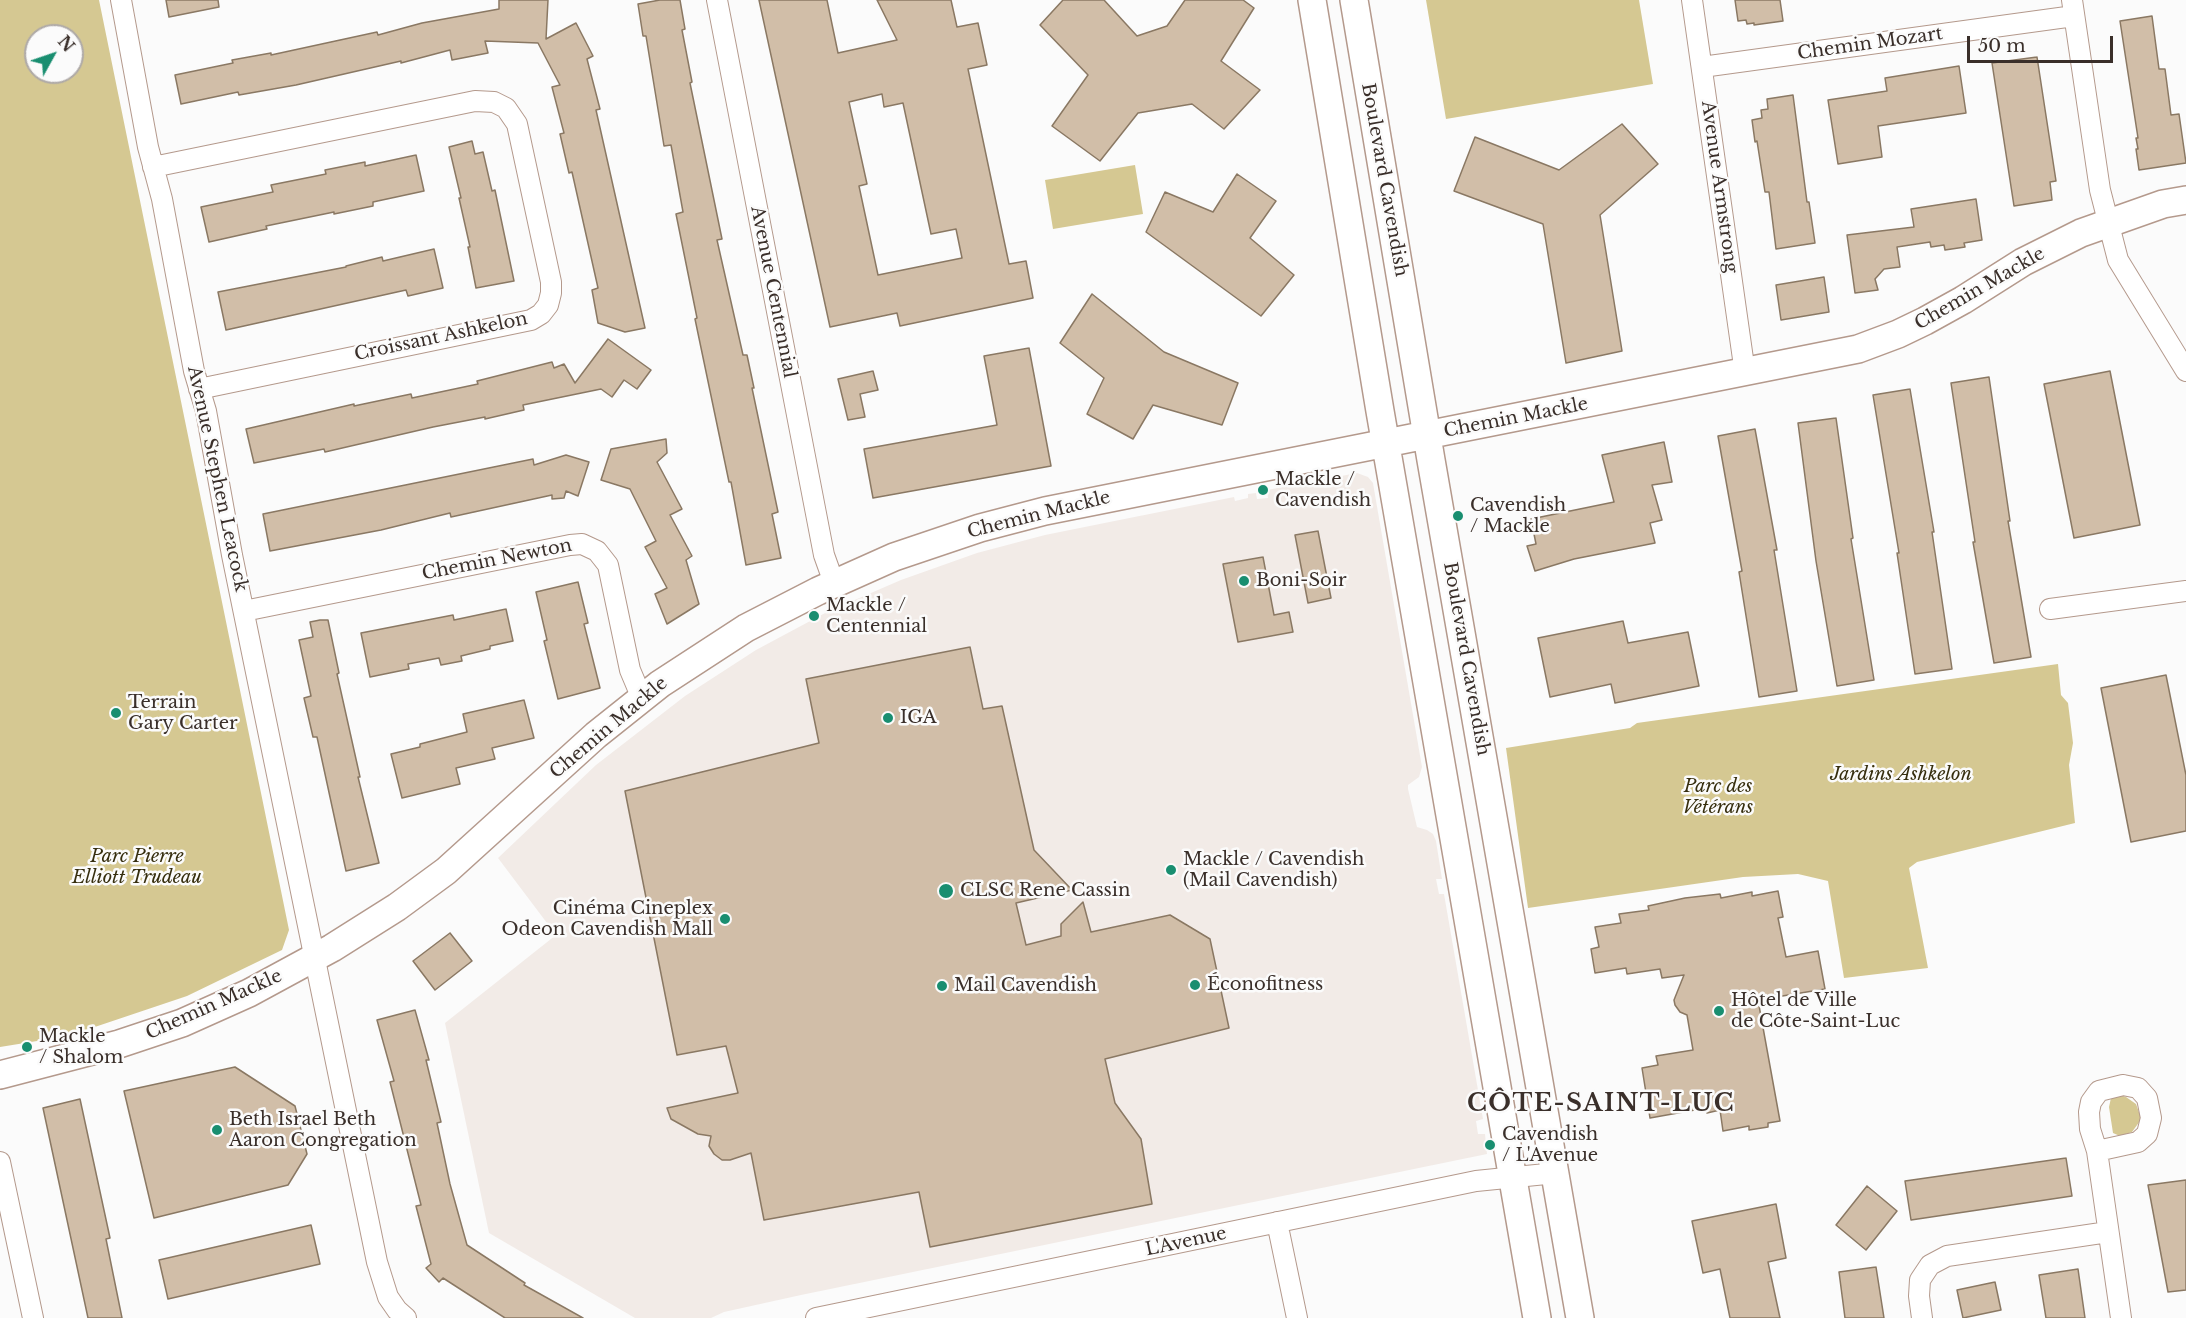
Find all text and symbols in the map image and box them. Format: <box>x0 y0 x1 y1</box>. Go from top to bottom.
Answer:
street label: Chemin Mozart <box>1796 23 1944 65</box>
north arrow <box>24 24 84 84</box>
scale bar <box>1970 24 2116 62</box>
text: N <box>54 32 79 56</box>
text: 50 m <box>1978 35 2026 57</box>
street label: Boulevard Cavendish <box>1356 81 1412 279</box>
street label: Avenue Armstrong <box>1696 99 1742 275</box>
street label: Avenue Centennial <box>746 204 800 380</box>
street label: Chemin Mackle <box>1911 243 2049 335</box>
street label: Croissant Ashkelon <box>352 308 530 366</box>
street label: Avenue Stephen Leacock <box>182 364 252 594</box>
street label: Chemin Mackle <box>1442 393 1590 443</box>
place label: Mackle / Cavendish <box>1275 469 1371 512</box>
marker: Mackle / Cavendish <box>1256 483 1270 497</box>
street label: Chemin Mackle <box>965 487 1113 543</box>
place label: Cavendish / Mackle <box>1470 495 1566 538</box>
marker: Cavendish / Mackle <box>1451 509 1465 523</box>
street label: Chemin Newton <box>420 535 574 585</box>
street label: Boulevard Cavendish <box>1438 560 1494 758</box>
place label: Boni-Soir <box>1256 570 1347 592</box>
marker: Boni-Soir <box>1237 574 1251 588</box>
place label: Mackle / Centennial <box>826 595 927 638</box>
marker: Mackle / Centennial <box>807 609 821 623</box>
street label: Chemin Mackle <box>546 673 672 783</box>
place label: Terrain Gary Carter <box>128 692 238 734</box>
marker: Terrain Gary Carter <box>109 706 123 720</box>
place label: IGA <box>900 707 937 729</box>
marker: IGA <box>881 711 895 725</box>
park label: Jardins Ashkelon <box>1830 764 1972 786</box>
park label: Parc des Vétérans <box>1683 776 1753 818</box>
park label: Parc Pierre Elliott Trudeau <box>72 846 202 888</box>
place label: Mackle / Cavendish (Mail Cavendish) <box>1183 849 1364 892</box>
marker: Mackle / Cavendish (Mail Cavendish) <box>1164 863 1178 877</box>
place label: CLSC Rene Cassin <box>960 880 1130 902</box>
marker: CLSC Rene Cassin <box>937 882 955 900</box>
place label: Cinéma Cineplex Odeon Cavendish Mall <box>502 898 713 940</box>
marker: Cinéma Cineplex Odeon Cavendish Mall <box>718 912 732 926</box>
street label: Chemin Mackle <box>143 965 285 1045</box>
place label: Éconofitness <box>1207 974 1323 996</box>
place label: Mail Cavendish <box>954 975 1097 997</box>
marker: Éconofitness <box>1188 978 1202 992</box>
marker: Mail Cavendish <box>935 979 949 993</box>
place label: Hôtel de Ville de Côte-Saint-Luc <box>1731 990 1900 1032</box>
marker: Hôtel de Ville de Côte-Saint-Luc <box>1712 1004 1726 1018</box>
place label: Mackle / Shalom <box>39 1026 123 1068</box>
marker: Mackle / Shalom <box>20 1040 34 1054</box>
district label: CÔTE-SAINT-LUC <box>1467 1090 1735 1118</box>
place label: Beth Israel Beth Aaron Congregation <box>229 1109 417 1152</box>
marker: Beth Israel Beth Aaron Congregation <box>210 1123 224 1137</box>
place label: Cavendish / L'Avenue <box>1502 1124 1598 1166</box>
marker: Cavendish / L'Avenue <box>1483 1138 1497 1152</box>
street label: L'Avenue <box>1143 1223 1229 1261</box>

